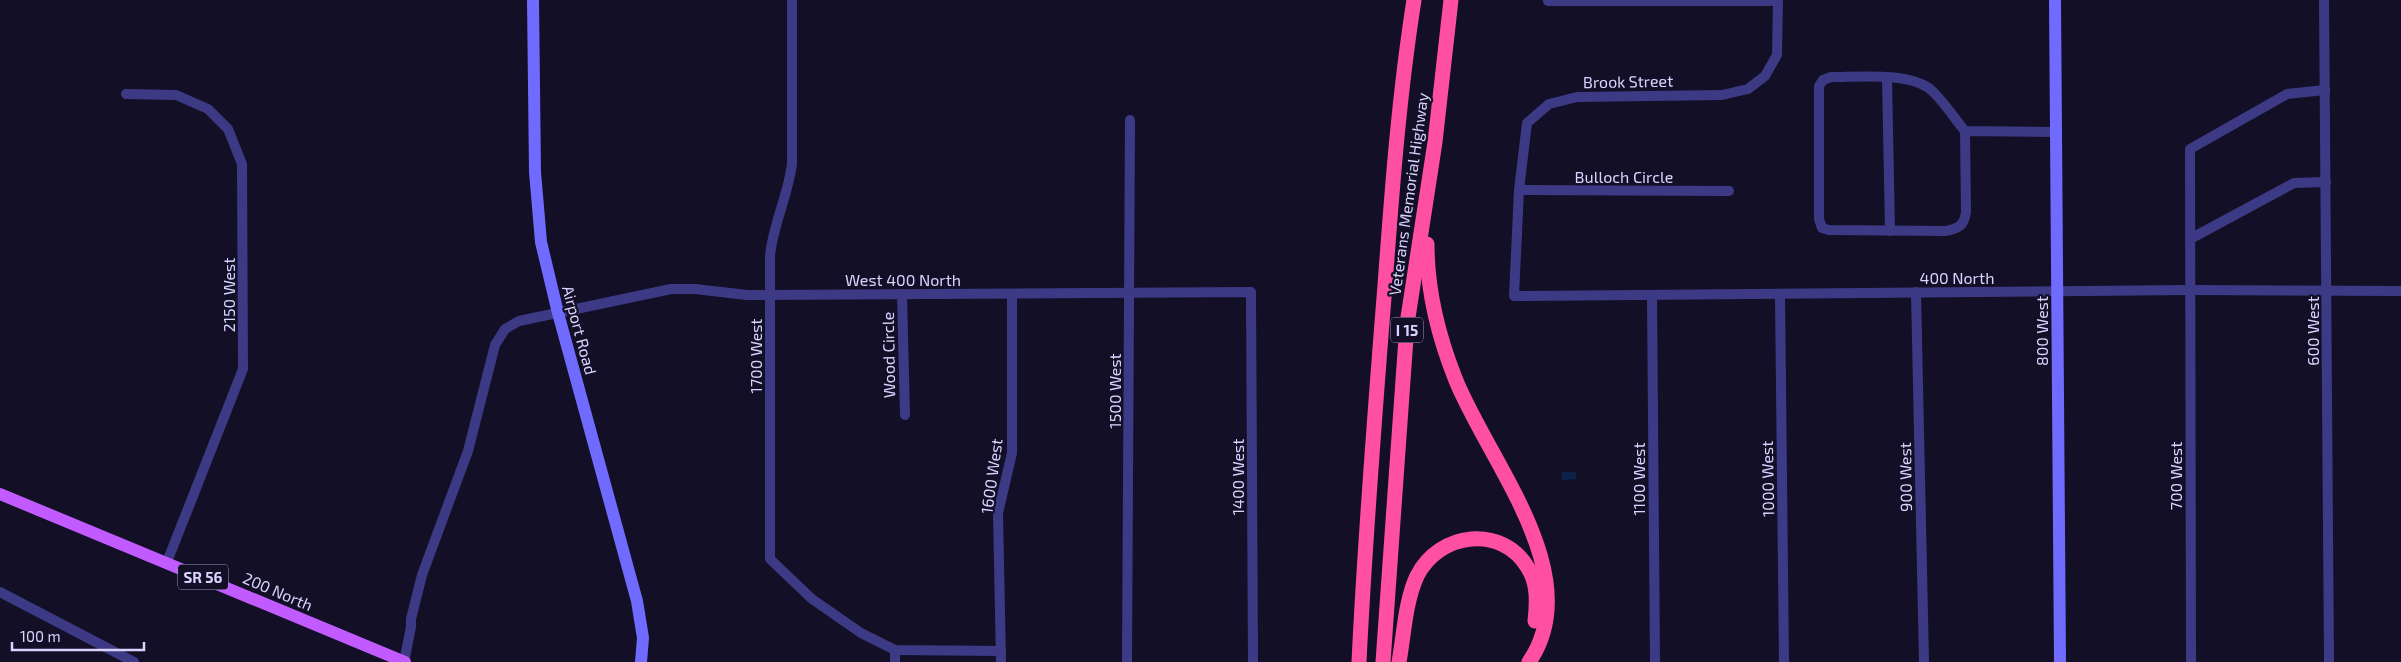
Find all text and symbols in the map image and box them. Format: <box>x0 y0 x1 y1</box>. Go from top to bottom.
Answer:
street label: Brook Street <box>1583 71 1673 91</box>
street label: Veterans Memorial Highway <box>1384 91 1432 297</box>
street label: Bulloch Circle <box>1575 167 1673 186</box>
street label: 2150 West <box>219 258 238 332</box>
street label: 400 North <box>1920 268 1994 287</box>
street label: West 400 North <box>845 270 961 289</box>
street label: Airport Road <box>559 283 601 377</box>
street label: 800 West <box>2032 296 2051 366</box>
street label: 600 West <box>2303 296 2322 366</box>
street label: Wood Circle <box>878 312 898 398</box>
road number: I 15 <box>1391 318 1423 342</box>
street label: 1700 West <box>746 319 765 393</box>
street label: 1500 West <box>1105 353 1124 429</box>
street label: 1600 West <box>976 437 1006 515</box>
street label: 1400 West <box>1228 439 1247 515</box>
street label: 1000 West <box>1757 441 1777 517</box>
street label: 1100 West <box>1629 442 1648 516</box>
street label: 900 West <box>1895 442 1915 512</box>
street label: 700 West <box>2166 442 2185 510</box>
road number: SR 56 <box>178 564 228 590</box>
street label: 200 North <box>240 568 316 614</box>
scale bar <box>12 620 145 652</box>
text: 100 m <box>20 627 61 645</box>

